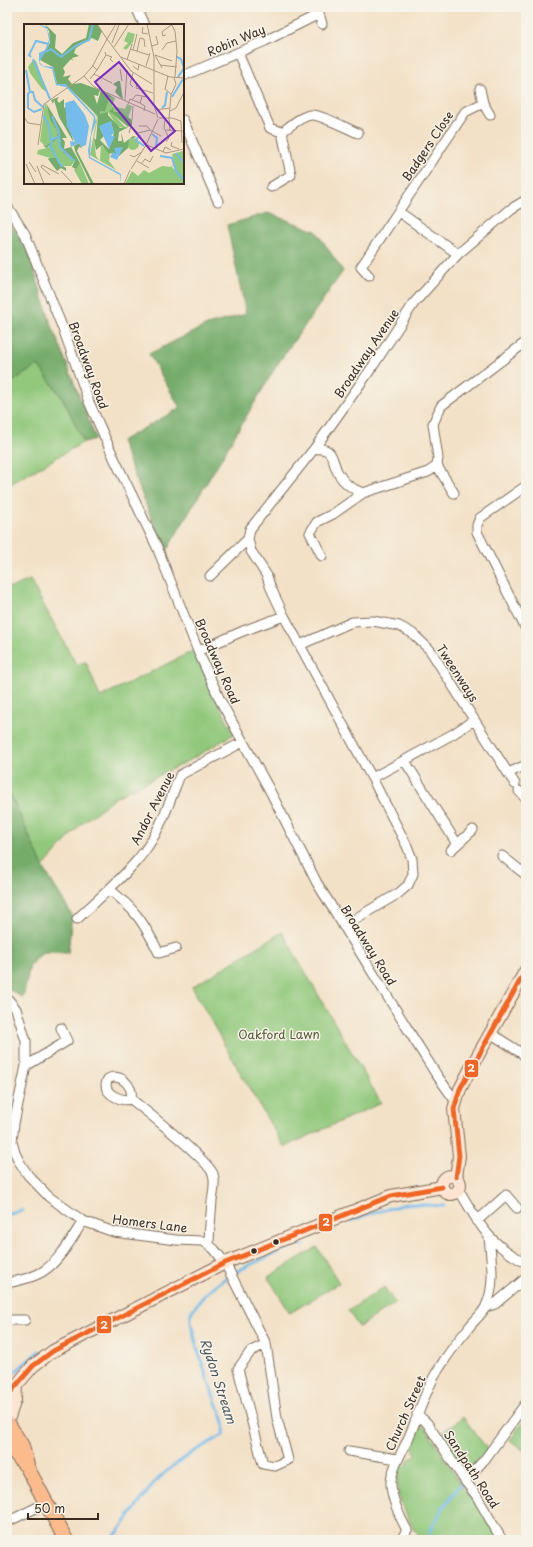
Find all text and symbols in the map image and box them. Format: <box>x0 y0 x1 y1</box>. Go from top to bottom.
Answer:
street label: Robin Way <box>204 20 268 60</box>
inset map <box>24 24 184 184</box>
street label: Badgers Close <box>397 107 457 185</box>
street label: Broadway Avenue <box>329 304 403 401</box>
street label: Broadway Road <box>65 319 113 411</box>
street label: Broadway Road <box>191 615 245 707</box>
street label: Tweenways <box>433 641 484 706</box>
street label: Andor Avenue <box>126 768 178 848</box>
street label: Broadway Road <box>337 901 401 989</box>
park label: Oakford Lawn <box>238 1025 320 1043</box>
line badge: 2 <box>464 1059 479 1078</box>
text: 2 <box>467 1059 475 1076</box>
street label: Homers Lane <box>111 1209 189 1237</box>
line badge: 2 <box>318 1213 333 1232</box>
text: 2 <box>322 1213 330 1230</box>
unlabelled marker <box>271 1237 281 1247</box>
unlabelled marker <box>249 1246 259 1256</box>
line badge: 2 <box>96 1315 112 1334</box>
text: 2 <box>100 1316 108 1333</box>
water label: Rydon Stream <box>196 1336 242 1427</box>
street label: Church Street <box>380 1372 430 1454</box>
street label: Sandpath Road <box>440 1426 504 1512</box>
scale bar <box>28 1495 98 1521</box>
text: 50 m <box>34 1499 65 1517</box>

